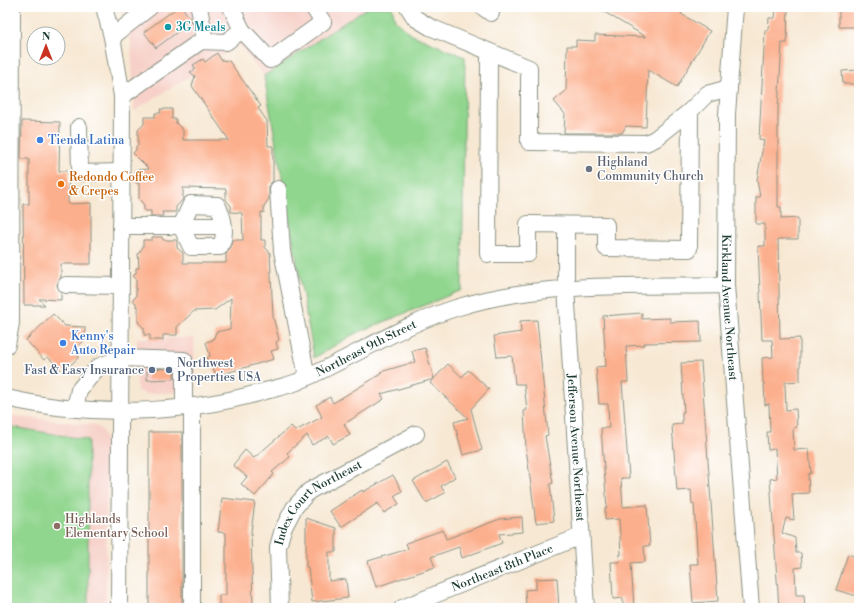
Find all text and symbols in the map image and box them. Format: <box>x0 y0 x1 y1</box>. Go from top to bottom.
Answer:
place label: 3G Meals <box>176 20 226 35</box>
marker: 3G Meals <box>163 22 173 32</box>
north arrow <box>26 26 66 66</box>
text: N <box>42 30 51 44</box>
place label: Tienda Latina <box>48 133 125 148</box>
marker: Tienda Latina <box>35 135 45 145</box>
place label: Highland Community Church <box>597 155 704 184</box>
marker: Highland Community Church <box>584 164 594 174</box>
place label: Redondo Coffee & Crepes <box>69 170 154 199</box>
marker: Redondo Coffee & Crepes <box>56 179 66 189</box>
street label: Kirkland Avenue Northeast <box>718 234 740 382</box>
street label: Northeast 9th Street <box>314 317 420 380</box>
place label: Kenny's Auto Repair <box>70 329 136 358</box>
marker: Kenny's Auto Repair <box>58 338 68 348</box>
place label: Northwest Properties USA <box>177 356 262 385</box>
place label: Fast & Easy Insurance <box>24 363 144 378</box>
marker: Fast & Easy Insurance <box>147 365 157 375</box>
marker: Northwest Properties USA <box>164 365 174 375</box>
street label: Jefferson Avenue Northeast <box>563 372 588 523</box>
street label: Index Court Northeast <box>272 457 365 547</box>
place label: Highlands Elementary School <box>65 512 169 541</box>
marker: Highlands Elementary School <box>52 521 62 531</box>
street label: Northeast 8th Place <box>449 541 555 595</box>

